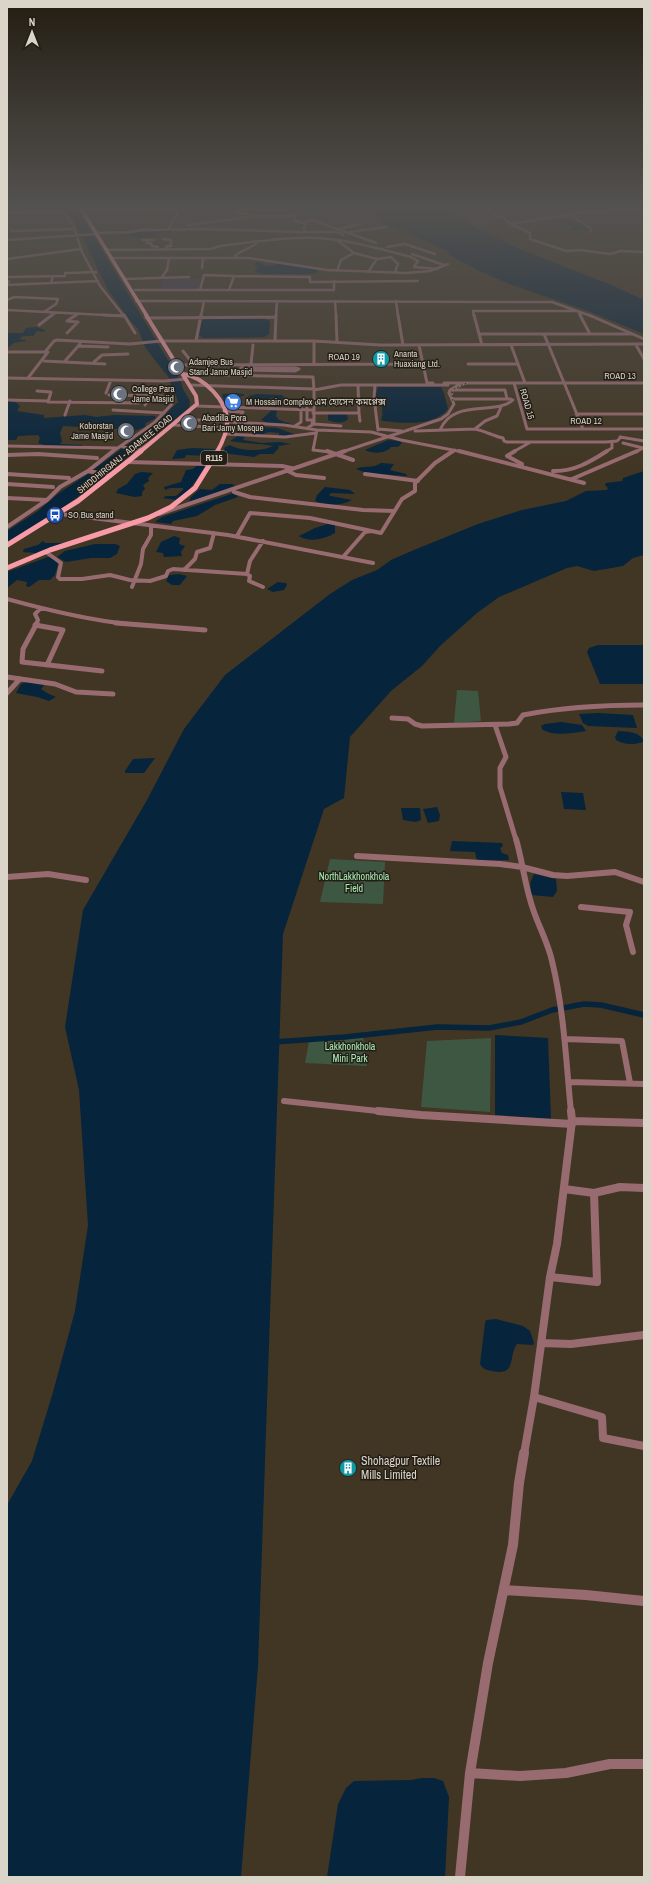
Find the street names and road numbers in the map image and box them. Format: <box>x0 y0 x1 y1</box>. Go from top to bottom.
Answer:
street label: ROAD 19 <box>328 351 360 363</box>
street label: ROAD 13 <box>604 370 636 382</box>
street label: ROAD 15 <box>517 387 537 421</box>
street label: SHIDDHIRGANJ - ADAMJEE ROAD <box>75 412 175 496</box>
street label: ROAD 12 <box>570 415 602 427</box>
road number: R115 <box>201 451 227 465</box>

